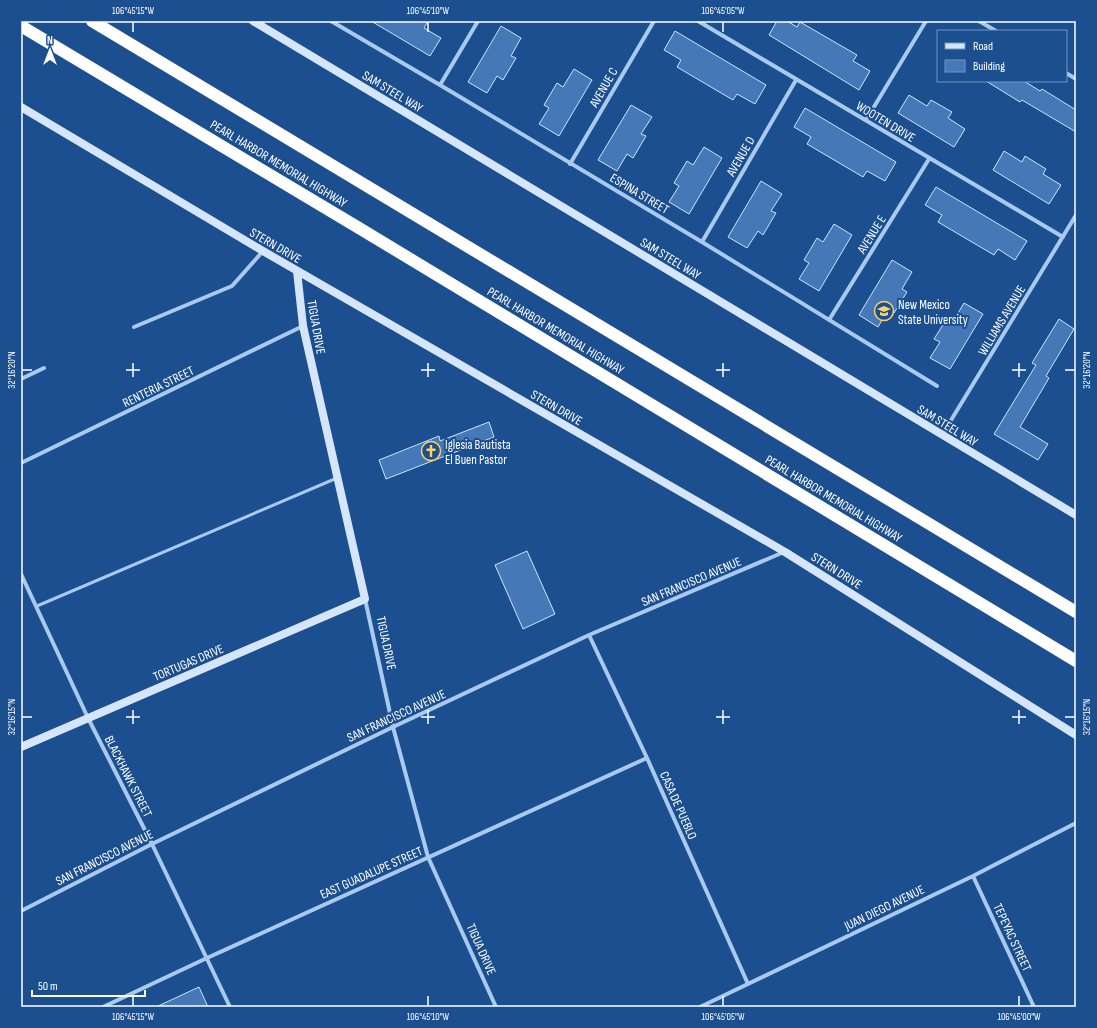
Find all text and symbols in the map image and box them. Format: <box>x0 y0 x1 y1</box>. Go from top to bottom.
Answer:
text: 106°45'15"W <box>112 5 154 17</box>
text: 106°45'10"W <box>407 5 450 17</box>
text: 106°45'05"W <box>702 5 745 17</box>
north arrow <box>30 30 70 70</box>
legend <box>937 30 1067 82</box>
text: N <box>47 34 53 47</box>
text: Road <box>973 39 993 54</box>
text: Building <box>973 59 1005 74</box>
street label: AVENUE C <box>586 65 622 111</box>
street label: SAM STEEL WAY <box>359 68 426 116</box>
street label: WOOTEN DRIVE <box>853 98 918 146</box>
street label: PEARL HARBOR MEMORIAL HIGHWAY <box>207 117 350 211</box>
street label: AVENUE D <box>723 134 759 180</box>
street label: ESPINA STREET <box>607 170 672 218</box>
street label: AVENUE E <box>853 212 890 258</box>
street label: STERN DRIVE <box>247 225 304 267</box>
street label: SAM STEEL WAY <box>637 235 704 283</box>
street label: WILLIAMS AVENUE <box>975 283 1029 359</box>
street label: PEARL HARBOR MEMORIAL HIGHWAY <box>484 284 627 378</box>
place label: New Mexico State University <box>898 297 968 328</box>
street label: TIGUA DRIVE <box>303 299 329 355</box>
school or university icon: New Mexico State University <box>873 300 895 322</box>
text: 32°16'20"N <box>6 351 18 389</box>
text: 32°16'20"N <box>1081 351 1093 389</box>
street label: RENTERIA STREET <box>120 363 197 411</box>
street label: STERN DRIVE <box>528 387 585 429</box>
street label: SAM STEEL WAY <box>914 402 981 450</box>
place label: Iglesia Bautista El Buen Pastor <box>445 437 511 468</box>
church icon: Iglesia Bautista El Buen Pastor <box>420 440 442 462</box>
street label: PEARL HARBOR MEMORIAL HIGHWAY <box>762 452 905 546</box>
street label: STERN DRIVE <box>808 549 865 593</box>
street label: SAN FRANCISCO AVENUE <box>639 554 744 610</box>
street label: TIGUA DRIVE <box>373 615 400 672</box>
street label: TORTUGAS DRIVE <box>151 641 226 685</box>
street label: SAN FRANCISCO AVENUE <box>345 686 448 746</box>
text: 32°16'15"N <box>6 699 18 735</box>
text: 32°16'15"N <box>1081 699 1093 735</box>
street label: BLACKHAWK STREET <box>101 733 156 820</box>
street label: CASA DE PUEBLO <box>656 769 700 842</box>
street label: SAN FRANCISCO AVENUE <box>53 826 156 889</box>
street label: EAST GUADALUPE STREET <box>318 843 425 903</box>
street label: JUAN DIEGO AVENUE <box>841 882 927 935</box>
street label: TEPEYAC STREET <box>989 901 1035 974</box>
street label: TIGUA DRIVE <box>463 921 500 978</box>
scale bar <box>32 972 145 998</box>
text: 50 m <box>38 979 58 994</box>
text: 106°45'15"W <box>112 1011 154 1023</box>
text: 106°45'10"W <box>407 1011 450 1023</box>
text: 106°45'05"W <box>702 1011 745 1023</box>
text: 106°45'00"W <box>997 1011 1041 1023</box>

